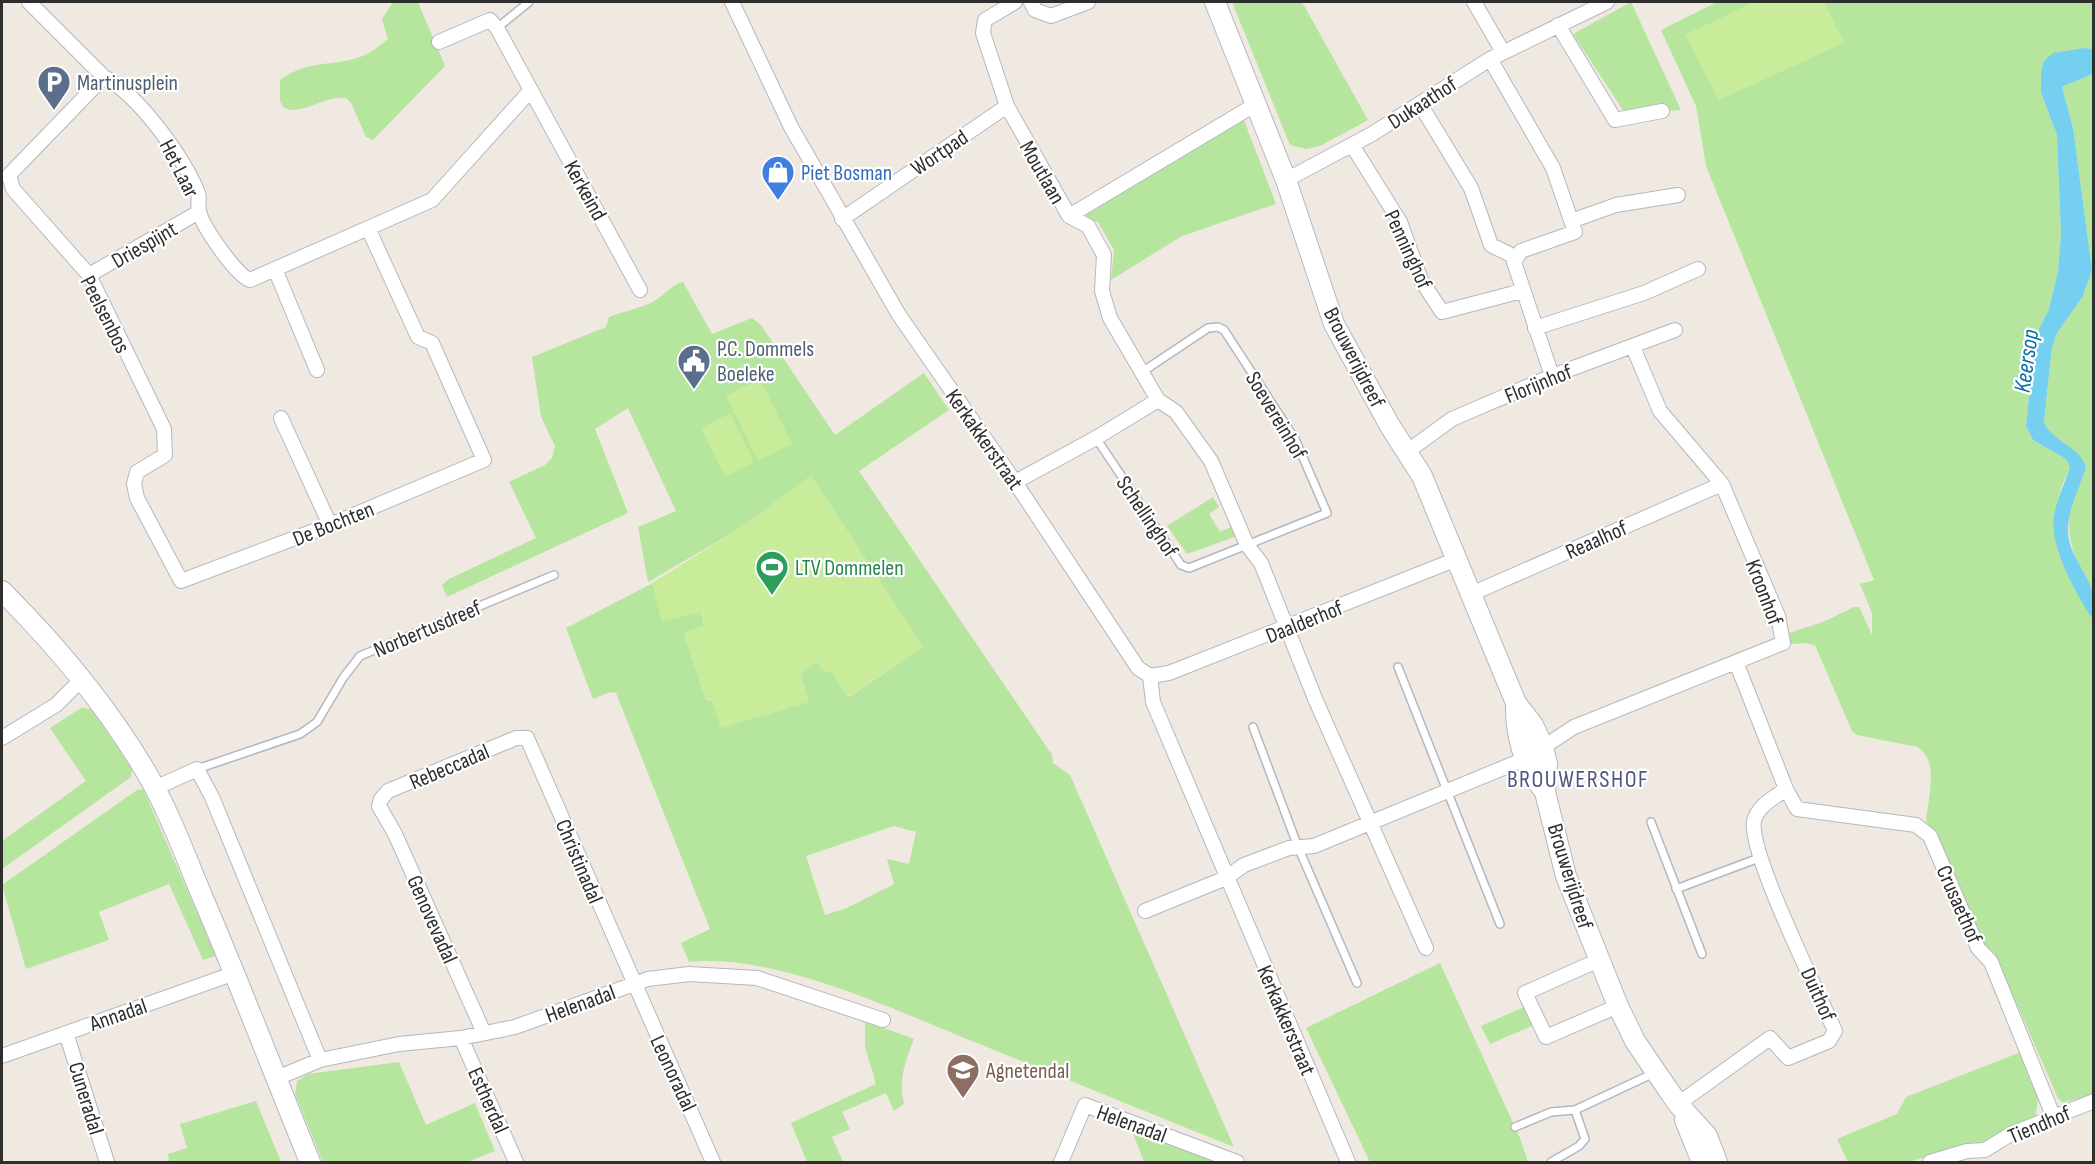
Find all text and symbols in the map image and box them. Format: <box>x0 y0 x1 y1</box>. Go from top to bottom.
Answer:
parking icon: Martinusplein <box>36 64 72 111</box>
place label: Martinusplein <box>77 70 178 97</box>
street label: Dukaathof <box>1383 71 1463 136</box>
street label: Wortpad <box>906 124 974 182</box>
street label: Het Laar <box>153 135 205 202</box>
street label: Moutlaan <box>1013 136 1071 209</box>
shop icon: Piet Bosman <box>760 154 796 201</box>
street label: Kerkeind <box>557 156 612 225</box>
place label: Piet Bosman <box>801 160 892 187</box>
street label: Penninghof <box>1378 206 1438 294</box>
street label: Driespijnt <box>107 216 183 275</box>
street label: Peelsenbos <box>74 271 136 358</box>
street label: Brouwerijdreef <box>1317 303 1391 413</box>
water label: Keersop <box>2008 327 2045 394</box>
place label: P.C. Dommels Boeleke <box>717 336 814 388</box>
public building icon: P.C. Dommels Boeleke <box>676 343 712 390</box>
street label: Florijnhof <box>1501 358 1577 410</box>
street label: Soevereinhof <box>1239 367 1313 465</box>
street label: Kerkakkerstraat <box>939 384 1029 496</box>
street label: Schellinghof <box>1110 471 1184 563</box>
street label: De Bochten <box>289 496 378 553</box>
street label: Reaalhof <box>1562 515 1632 566</box>
sports icon: LTV Dommelen <box>754 549 790 596</box>
place label: LTV Dommelen <box>795 555 904 582</box>
street label: Kroonhof <box>1739 556 1789 630</box>
street label: Norbertusdreef <box>370 594 486 664</box>
street label: Daalderhof <box>1262 594 1348 650</box>
street label: Rebeccadal <box>406 739 494 796</box>
district label: BROUWERSHOF <box>1507 765 1649 794</box>
street label: Christinadal <box>549 815 608 908</box>
street label: Brouwerijdreef <box>1541 821 1599 933</box>
street label: Crusaethof <box>1929 861 1988 948</box>
street label: Genovevadal <box>400 871 463 968</box>
street label: Kerkakkerstraat <box>1250 961 1321 1080</box>
street label: Duithof <box>1794 964 1842 1026</box>
street label: Helenadal <box>542 979 619 1030</box>
street label: Annadal <box>85 993 151 1038</box>
street label: Leonoradal <box>643 1031 702 1116</box>
school or university icon: Agnetendal <box>945 1052 981 1099</box>
place label: Agnetendal <box>985 1058 1069 1085</box>
street label: Cuneradal <box>62 1059 109 1138</box>
street label: Estherdal <box>461 1063 514 1138</box>
street label: Helenadal <box>1093 1099 1170 1150</box>
street label: Tiendhof <box>2004 1100 2076 1151</box>

